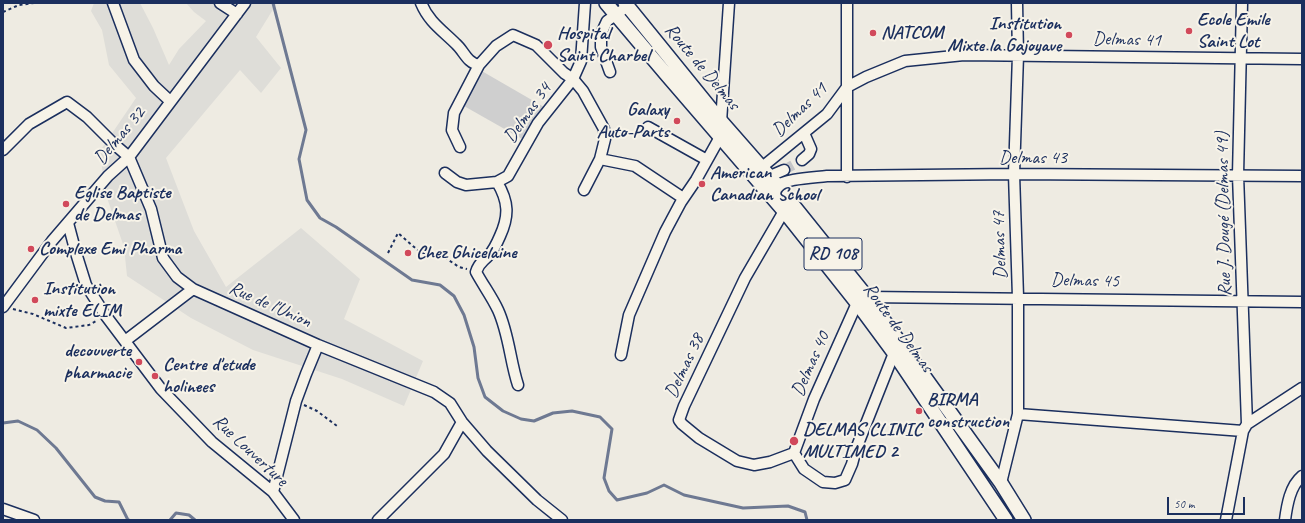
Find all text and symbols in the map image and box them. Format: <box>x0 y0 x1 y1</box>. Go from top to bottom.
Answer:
place label: Ecole Emile Saint Lot <box>1197 9 1270 53</box>
place label: Institution Mixte la Gajoyave <box>947 13 1061 57</box>
street label: Route de Delmas <box>659 19 745 115</box>
place label: NATCOM <box>881 22 943 44</box>
place label: Hospital Saint Charbel <box>557 23 650 67</box>
marker: Ecole Emile Saint Lot <box>1184 26 1194 36</box>
marker: NATCOM <box>868 28 878 38</box>
street label: Delmas 41 <box>1093 28 1161 52</box>
marker: Institution Mixte la Gajoyave <box>1064 30 1074 40</box>
marker: Hospital Saint Charbel <box>542 39 554 51</box>
street label: Delmas 41 <box>768 78 832 142</box>
street label: Delmas 34 <box>499 79 557 147</box>
place label: Galaxy Auto-Parts <box>597 99 669 143</box>
street label: Delmas 32 <box>89 103 151 169</box>
marker: Galaxy Auto-Parts <box>672 116 682 126</box>
street label: Rue J. Dougé (Delmas 49) <box>1211 131 1237 297</box>
street label: Delmas 43 <box>999 147 1067 169</box>
place label: American Canadian School <box>710 162 819 206</box>
marker: American Canadian School <box>697 179 707 189</box>
place label: Eglise Baptiste de Delmas <box>74 182 171 226</box>
marker: Eglise Baptiste de Delmas <box>61 199 71 209</box>
street label: Delmas 47 <box>987 211 1013 279</box>
place label: Complexe Emi Pharma <box>39 238 181 260</box>
road number: RD 108 <box>804 238 862 270</box>
place label: Chez Ghicelaine <box>416 242 517 264</box>
marker: Complexe Emi Pharma <box>26 244 36 254</box>
marker: Chez Ghicelaine <box>403 248 413 258</box>
street label: Delmas 45 <box>1051 269 1119 293</box>
street label: Rue de l'Union <box>225 277 315 333</box>
place label: Institution mixte ELIM <box>43 278 121 322</box>
street label: Route de Delmas <box>858 279 938 377</box>
marker: Institution mixte ELIM <box>30 295 40 305</box>
street label: Delmas 40 <box>787 328 835 400</box>
street label: Delmas 38 <box>660 330 710 402</box>
place label: decouverte pharmacie <box>64 340 131 384</box>
place label: Centre d'etude holinees <box>163 354 255 398</box>
marker: decouverte pharmacie <box>134 357 144 367</box>
marker: Centre d'etude holinees <box>150 371 160 381</box>
place label: BIRMA construction <box>927 389 1009 433</box>
marker: BIRMA construction <box>914 406 924 416</box>
street label: Rue Louverture <box>208 410 292 492</box>
place label: DELMAS CLINIC MULTIMED 2 <box>803 419 922 463</box>
marker: DELMAS CLINIC MULTIMED 2 <box>788 435 800 447</box>
scale bar <box>1169 489 1247 515</box>
text: 50 m <box>1174 496 1194 512</box>

